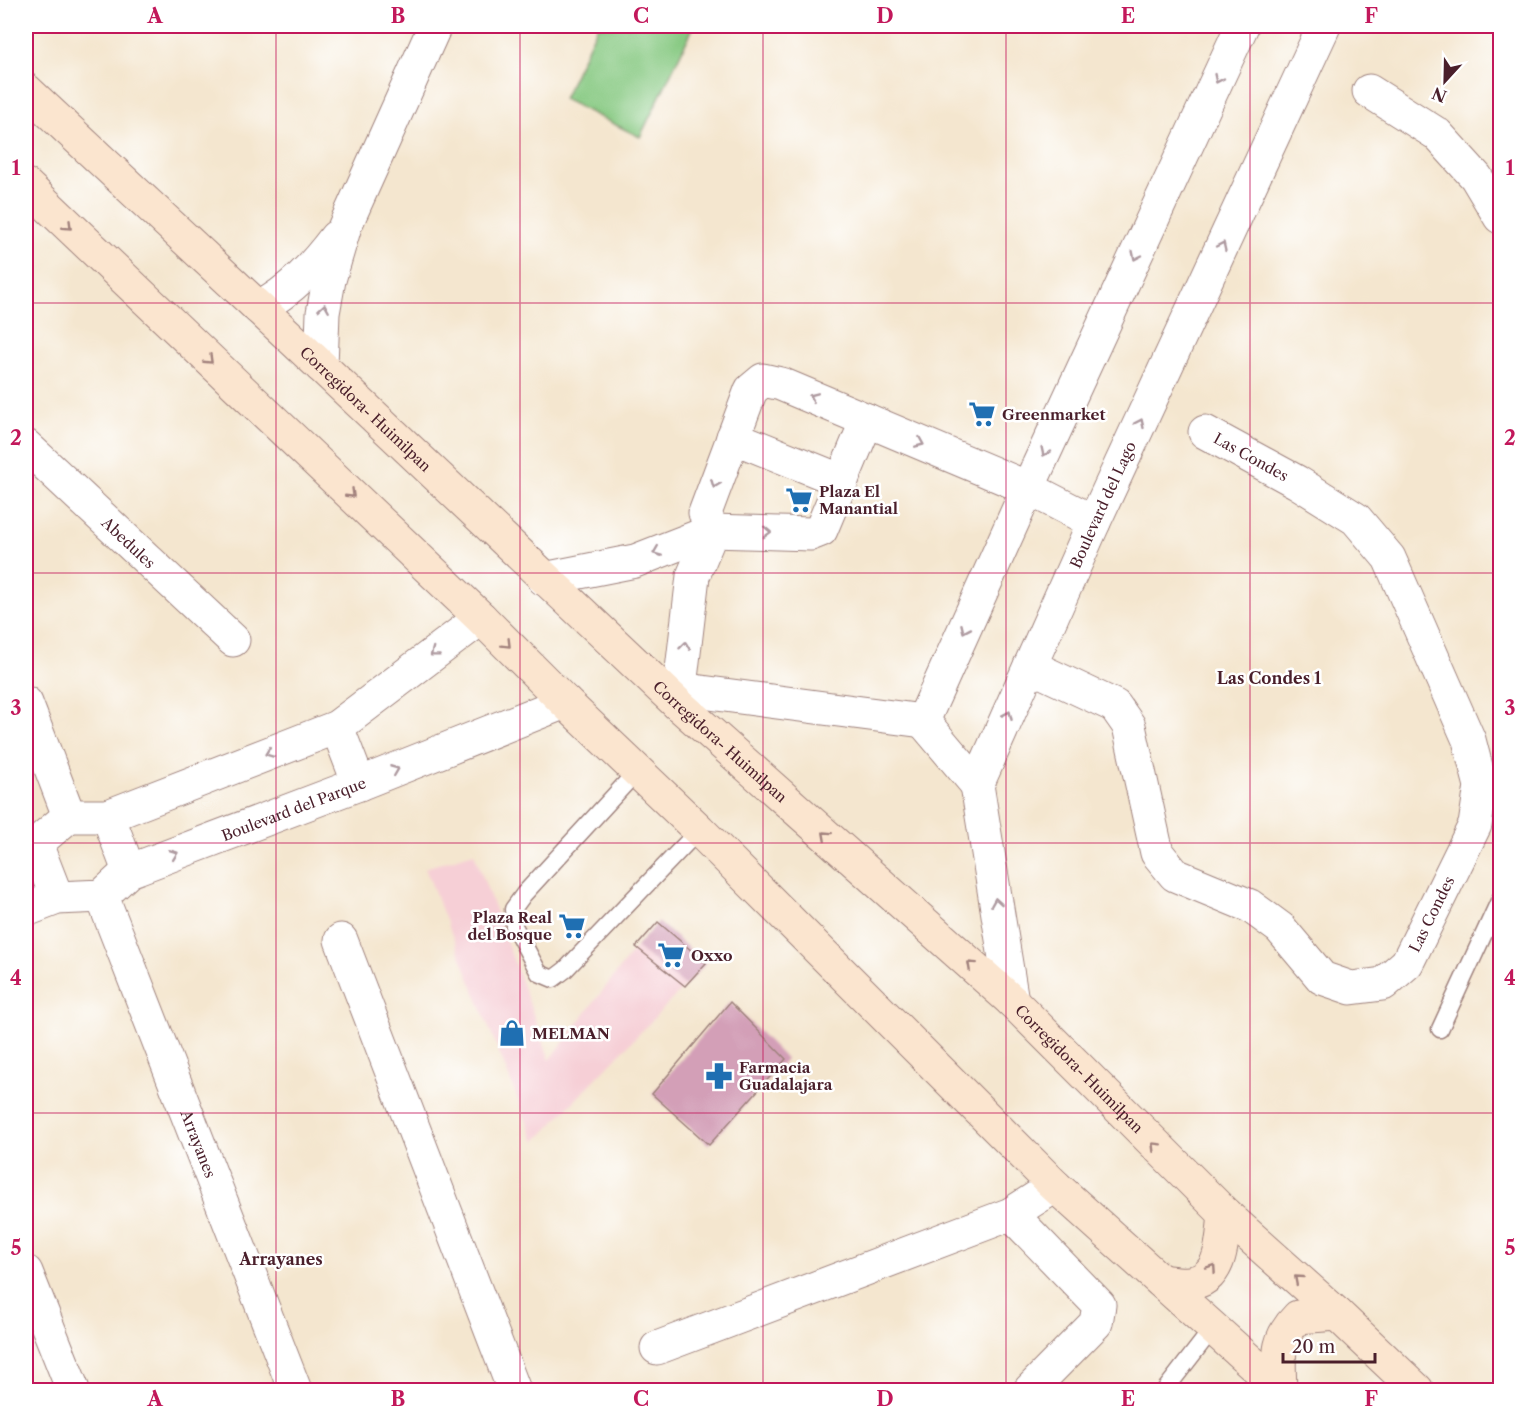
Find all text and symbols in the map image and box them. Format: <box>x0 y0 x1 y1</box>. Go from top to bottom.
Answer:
text: A <box>146 4 163 28</box>
text: B <box>391 4 406 28</box>
text: C <box>633 4 649 28</box>
text: D <box>876 4 894 28</box>
text: E <box>1121 4 1135 28</box>
text: F <box>1364 4 1378 28</box>
north arrow <box>1415 51 1475 111</box>
one-way arrow <box>1213 72 1225 83</box>
text: N <box>1429 83 1450 107</box>
text: 1 <box>12 156 21 180</box>
text: 1 <box>1506 156 1515 180</box>
one-way arrow <box>61 218 72 229</box>
one-way arrow <box>1214 241 1226 252</box>
one-way arrow <box>1131 249 1143 260</box>
one-way arrow <box>318 303 330 313</box>
street label: Corregidora- Huimilpan <box>296 342 436 476</box>
one-way arrow <box>203 353 213 364</box>
one-way arrow <box>808 393 819 405</box>
supermarket icon: Greenmarket <box>967 399 997 429</box>
place label: Greenmarket <box>1002 405 1106 424</box>
one-way arrow <box>1132 418 1144 429</box>
text: 2 <box>10 426 22 450</box>
text: 2 <box>1504 426 1516 450</box>
street label: Las Condes <box>1210 429 1292 485</box>
one-way arrow <box>914 436 925 448</box>
street label: Boulevard del Lago <box>1065 438 1140 571</box>
one-way arrow <box>1040 445 1052 456</box>
one-way arrow <box>710 479 723 489</box>
place label: Plaza El Manantial <box>819 482 898 518</box>
supermarket icon: Plaza El Manantial <box>784 485 814 515</box>
one-way arrow <box>344 487 354 498</box>
street label: Abedules <box>97 512 160 572</box>
one-way arrow <box>762 526 771 539</box>
one-way arrow <box>653 545 664 557</box>
one-way arrow <box>960 623 972 634</box>
one-way arrow <box>499 636 510 647</box>
one-way arrow <box>678 642 690 651</box>
one-way arrow <box>430 646 441 657</box>
district label: Las Condes 1 <box>1217 668 1322 688</box>
street label: Corregidora- Huimilpan <box>649 676 792 807</box>
text: 3 <box>10 696 22 720</box>
text: 3 <box>1504 696 1516 720</box>
one-way arrow <box>1000 710 1012 721</box>
one-way arrow <box>264 746 275 758</box>
one-way arrow <box>390 764 400 777</box>
street label: Boulevard del Parque <box>219 773 369 845</box>
one-way arrow <box>822 831 833 842</box>
one-way arrow <box>168 849 179 861</box>
street label: Las Condes <box>1404 873 1458 955</box>
one-way arrow <box>990 897 1003 907</box>
place label: Plaza Real del Bosque <box>468 908 552 944</box>
supermarket icon: Plaza Real del Bosque <box>557 911 587 941</box>
supermarket icon: Oxxo <box>656 940 686 970</box>
place label: Oxxo <box>691 946 732 965</box>
one-way arrow <box>967 961 978 972</box>
text: 4 <box>10 966 22 990</box>
text: 4 <box>1504 966 1516 990</box>
street label: Corregidora- Huimilpan <box>1011 1000 1148 1137</box>
shop icon: MELMAN <box>497 1018 527 1048</box>
place label: MELMAN <box>532 1024 610 1043</box>
place label: Farmacia Guadalajara <box>739 1058 833 1094</box>
pharmacy icon: Farmacia Guadalajara <box>704 1061 734 1091</box>
street label: Arrayanes <box>177 1106 221 1180</box>
one-way arrow <box>1152 1142 1163 1153</box>
text: 5 <box>10 1236 22 1260</box>
text: 5 <box>1504 1236 1516 1260</box>
district label: Arrayanes <box>238 1249 323 1269</box>
one-way arrow <box>1205 1264 1216 1275</box>
one-way arrow <box>1294 1275 1305 1286</box>
scale bar <box>1283 1326 1374 1364</box>
text: 20 m <box>1292 1336 1336 1358</box>
text: A <box>146 1387 163 1411</box>
text: B <box>391 1387 406 1411</box>
text: C <box>633 1387 649 1411</box>
text: D <box>876 1387 894 1411</box>
text: E <box>1121 1387 1135 1411</box>
text: F <box>1364 1387 1378 1411</box>

